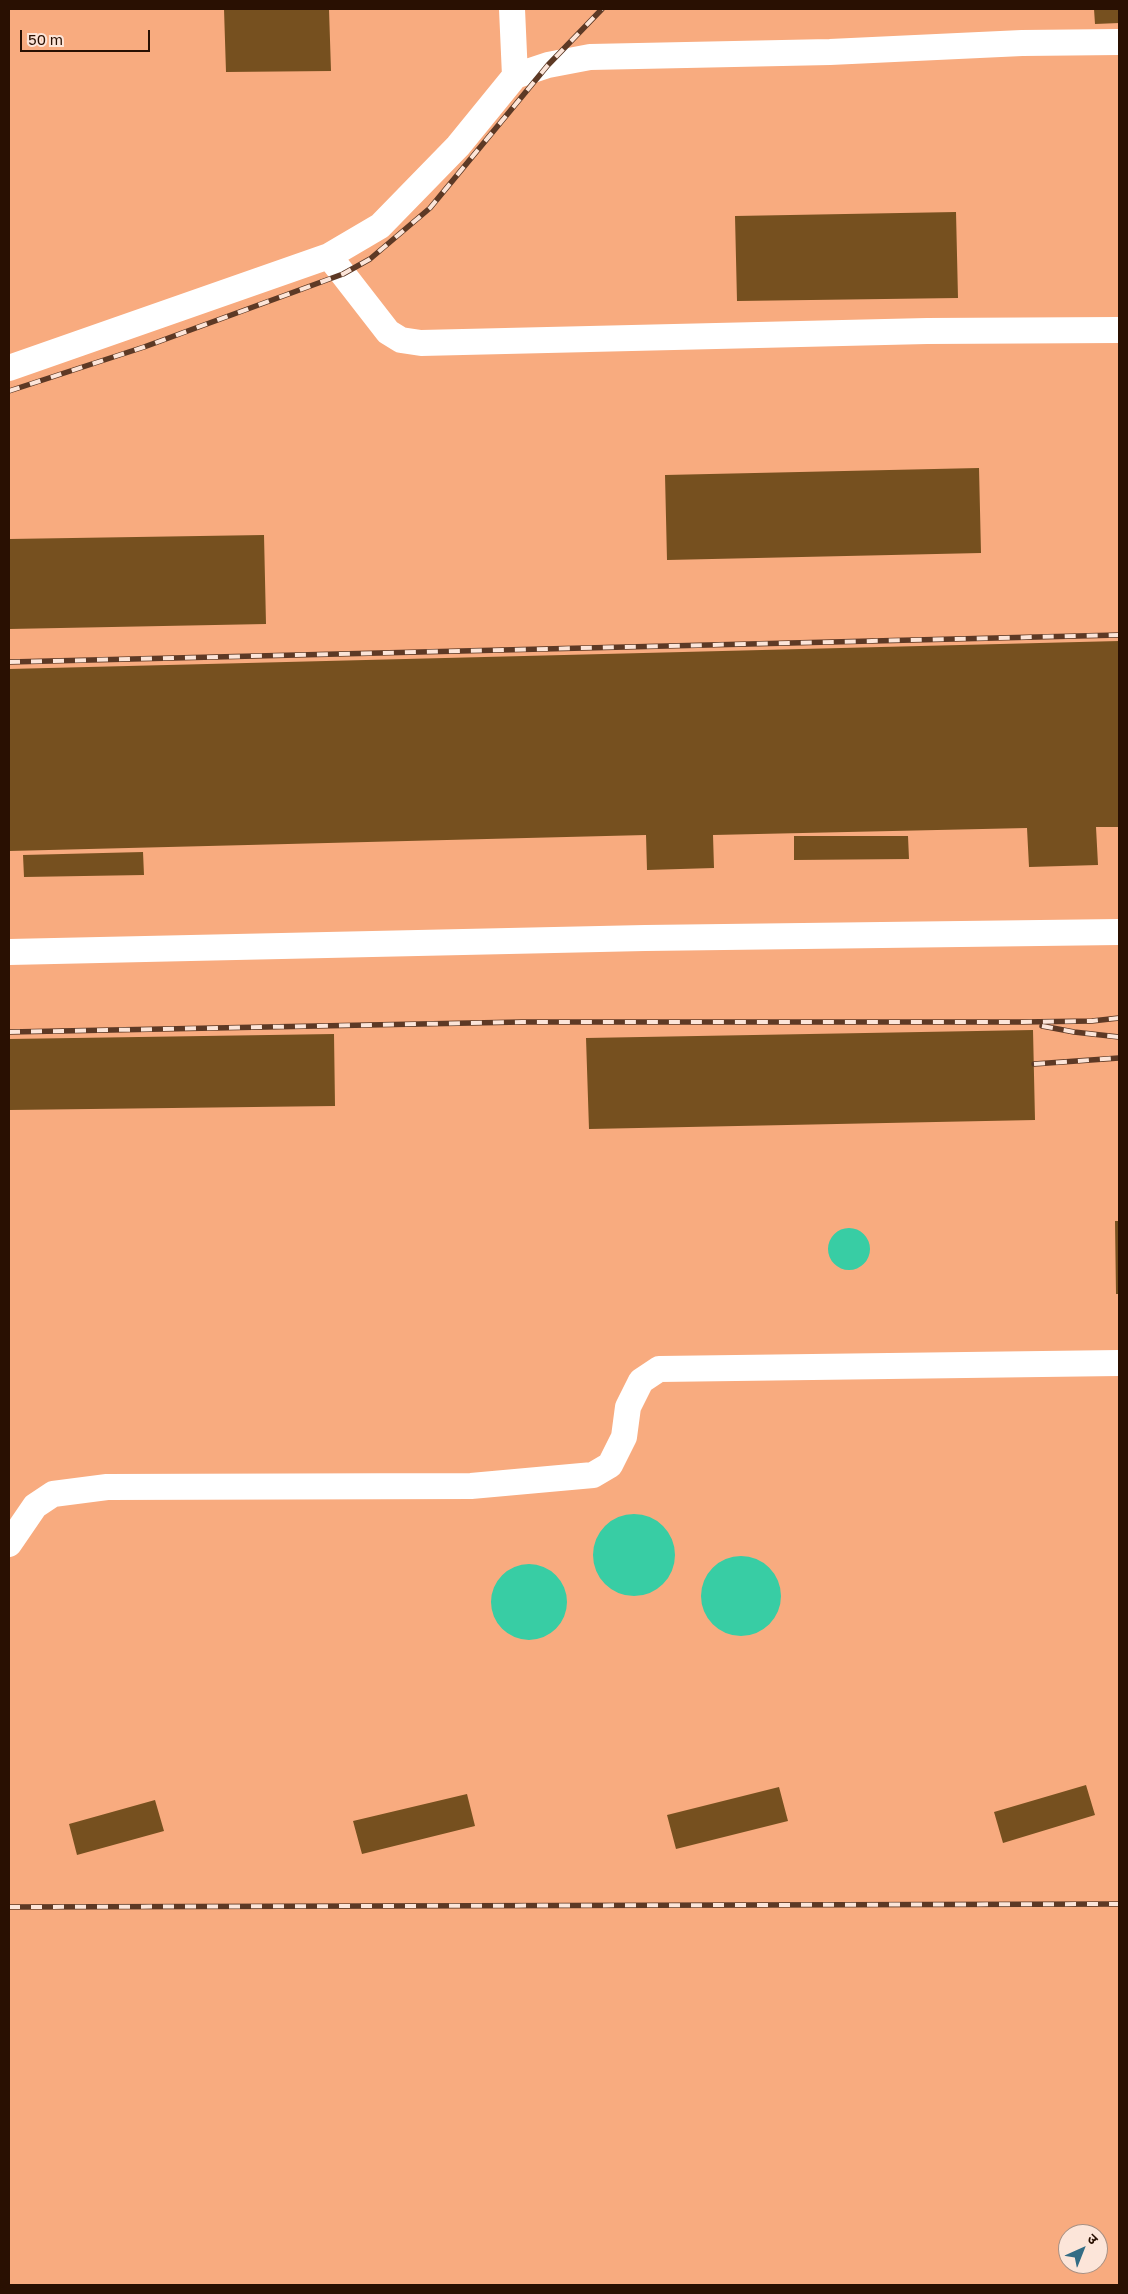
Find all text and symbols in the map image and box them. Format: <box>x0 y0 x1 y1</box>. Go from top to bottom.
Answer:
scale bar <box>22 20 152 52</box>
text: 50 m <box>28 30 63 48</box>
north arrow <box>1058 2224 1108 2274</box>
text: उ <box>1084 2230 1102 2248</box>

